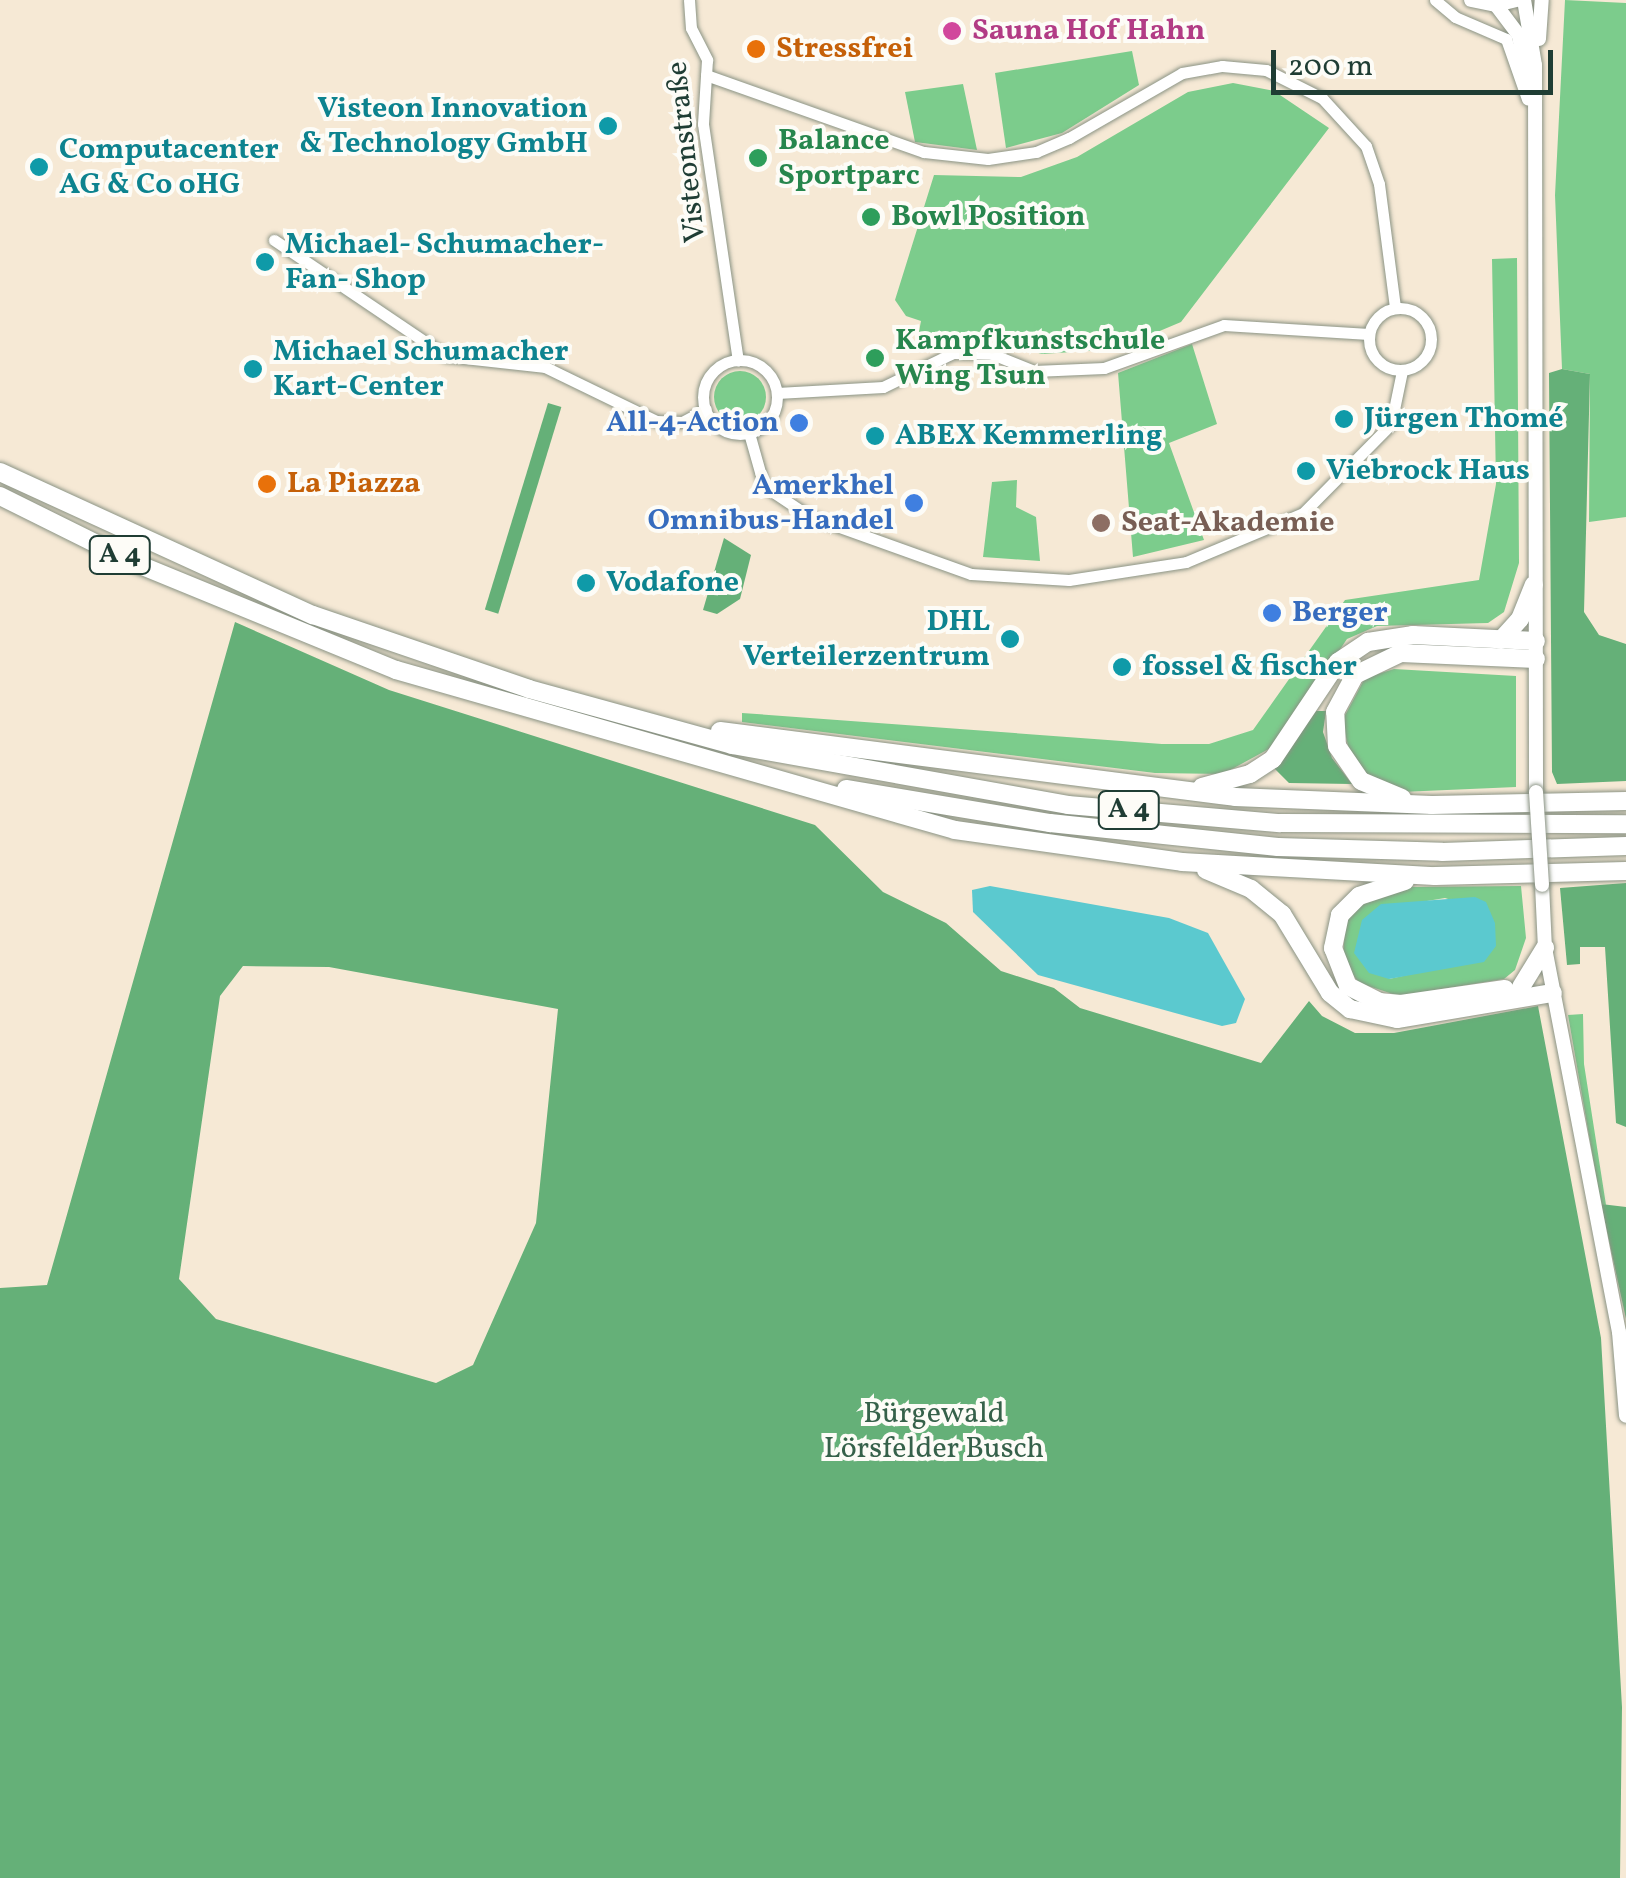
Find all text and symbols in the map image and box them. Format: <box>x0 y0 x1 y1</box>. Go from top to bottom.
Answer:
place label: Sauna Hof Hahn <box>972 13 1203 49</box>
marker: Sauna Hof Hahn <box>941 20 963 42</box>
scale bar <box>1276 30 1558 92</box>
place label: Stressfrei <box>776 31 913 67</box>
marker: Stressfrei <box>745 38 767 60</box>
text: 200 m <box>1288 46 1373 88</box>
street label: Visteonstraße <box>660 59 714 245</box>
place label: Visteon Innovation & Technology GmbH <box>298 91 588 162</box>
marker: Visteon Innovation & Technology GmbH <box>597 115 619 137</box>
place label: Balance Sportparc <box>778 123 920 194</box>
place label: Computacenter AG & Co oHG <box>59 132 279 202</box>
marker: Balance Sportparc <box>747 147 769 169</box>
marker: Computacenter AG & Co oHG <box>28 156 50 178</box>
place label: Bowl Position <box>891 199 1086 235</box>
marker: Bowl Position <box>860 206 882 228</box>
place label: Michael- Schumacher- Fan- Shop <box>285 227 605 298</box>
marker: Michael- Schumacher- Fan- Shop <box>254 251 276 273</box>
place label: Kampfkunstschule Wing Tsun <box>895 323 1165 394</box>
place label: Michael Schumacher Kart-Center <box>273 334 569 404</box>
marker: Kampfkunstschule Wing Tsun <box>864 347 886 369</box>
marker: Michael Schumacher Kart-Center <box>242 358 264 380</box>
place label: Jürgen Thomé <box>1364 401 1564 437</box>
place label: All-4-Action <box>606 405 779 441</box>
marker: Jürgen Thomé <box>1333 408 1355 430</box>
marker: All-4-Action <box>788 412 810 434</box>
place label: ABEX Kemmerling <box>895 418 1162 454</box>
marker: ABEX Kemmerling <box>864 425 886 447</box>
place label: Viebrock Haus <box>1326 453 1530 489</box>
marker: Viebrock Haus <box>1295 460 1317 482</box>
place label: La Piazza <box>287 466 421 502</box>
place label: Amerkhel Omnibus-Handel <box>647 468 894 538</box>
marker: La Piazza <box>256 473 278 495</box>
marker: Amerkhel Omnibus-Handel <box>903 492 925 514</box>
place label: Seat-Akademie <box>1121 505 1334 541</box>
marker: Seat-Akademie <box>1090 512 1112 534</box>
road number: A 4 <box>88 532 152 578</box>
place label: Vodafone <box>606 565 739 601</box>
marker: Vodafone <box>575 572 597 594</box>
place label: Berger <box>1292 595 1388 631</box>
marker: Berger <box>1261 602 1283 624</box>
place label: DHL Verteilerzentrum <box>743 604 990 674</box>
marker: DHL Verteilerzentrum <box>999 628 1021 650</box>
place label: fossel & fischer <box>1142 649 1357 685</box>
marker: fossel & fischer <box>1111 656 1133 678</box>
road number: A 4 <box>1096 787 1162 833</box>
park label: Bürgewald Lörsfelder Busch <box>824 1396 1044 1466</box>

